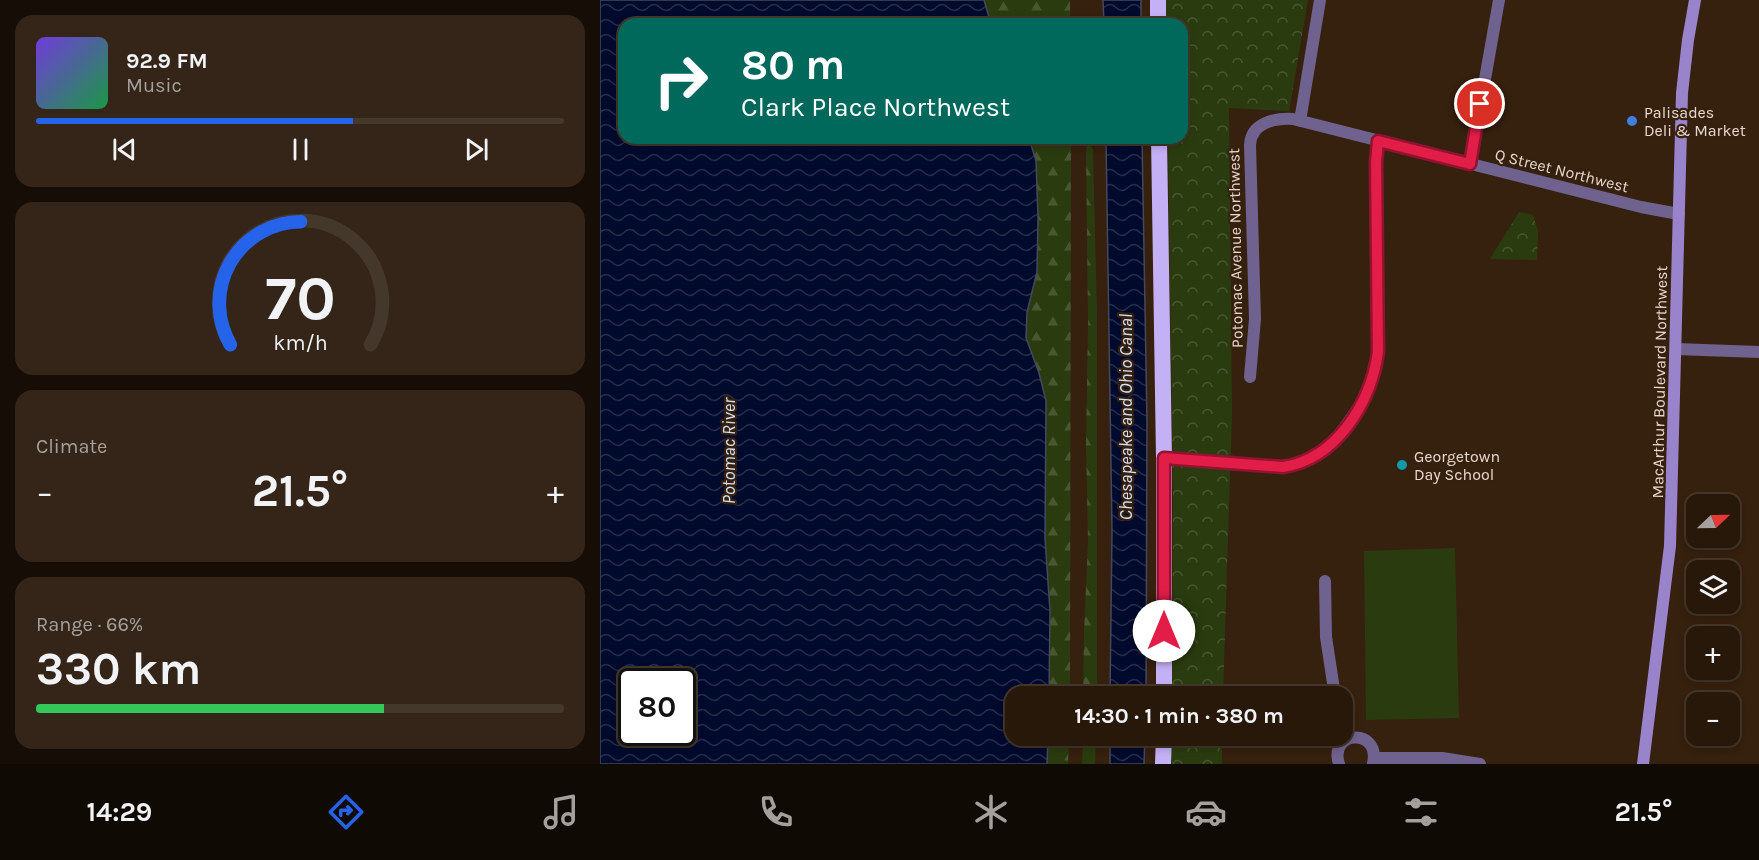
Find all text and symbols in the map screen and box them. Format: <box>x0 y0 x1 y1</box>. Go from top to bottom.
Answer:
text: 80 m <box>741 40 845 90</box>
icon: right <box>642 42 720 120</box>
text: 92.9 FM <box>126 48 208 74</box>
text: Music <box>126 74 182 97</box>
pin <box>1454 78 1505 129</box>
icon: arrive <box>1463 87 1496 120</box>
text: Clark Place Northwest <box>741 91 1010 123</box>
place label: Palisades Deli & Market <box>1644 103 1746 140</box>
marker: Palisades Deli & Market <box>1625 114 1639 128</box>
icon: previous <box>108 133 141 166</box>
icon: pause <box>284 133 317 166</box>
icon: next <box>460 133 493 166</box>
street label: Q Street Northwest <box>1493 145 1631 196</box>
street label: Potomac Avenue Northwest <box>1224 148 1247 348</box>
text: 70 <box>265 263 335 336</box>
street label: MacArthur Boulevard Northwest <box>1648 265 1671 499</box>
water label: Chesapeake and Ohio Canal <box>1115 313 1137 520</box>
text: km/h <box>273 331 327 356</box>
water label: Potomac River <box>718 397 740 504</box>
text: Climate <box>36 435 107 458</box>
place label: Georgetown Day School <box>1414 447 1500 484</box>
marker: Georgetown Day School <box>1395 458 1409 472</box>
text: 21.5° <box>252 465 348 517</box>
text: − <box>36 473 53 511</box>
text: + <box>547 473 564 511</box>
north arrow <box>1686 494 1740 548</box>
map controls <box>1686 494 1740 746</box>
button: layers <box>1686 560 1740 614</box>
position arrow <box>1132 599 1196 663</box>
text: Range · 66% <box>36 613 143 636</box>
button: + <box>1686 626 1740 680</box>
text: 330 km <box>36 643 201 695</box>
speed limit sign: 80 <box>618 668 696 746</box>
button: − <box>1686 692 1740 746</box>
text: 14:30 · 1 min · 380 m <box>1074 703 1284 729</box>
icon: directions <box>325 791 367 833</box>
icon: music <box>540 791 582 833</box>
icon: phone <box>755 791 797 833</box>
icon: climate <box>970 791 1012 833</box>
icon: car <box>1185 791 1227 833</box>
icon: filters <box>1400 791 1442 833</box>
text: 14:29 <box>86 796 152 828</box>
text: 21.5° <box>1614 796 1672 828</box>

